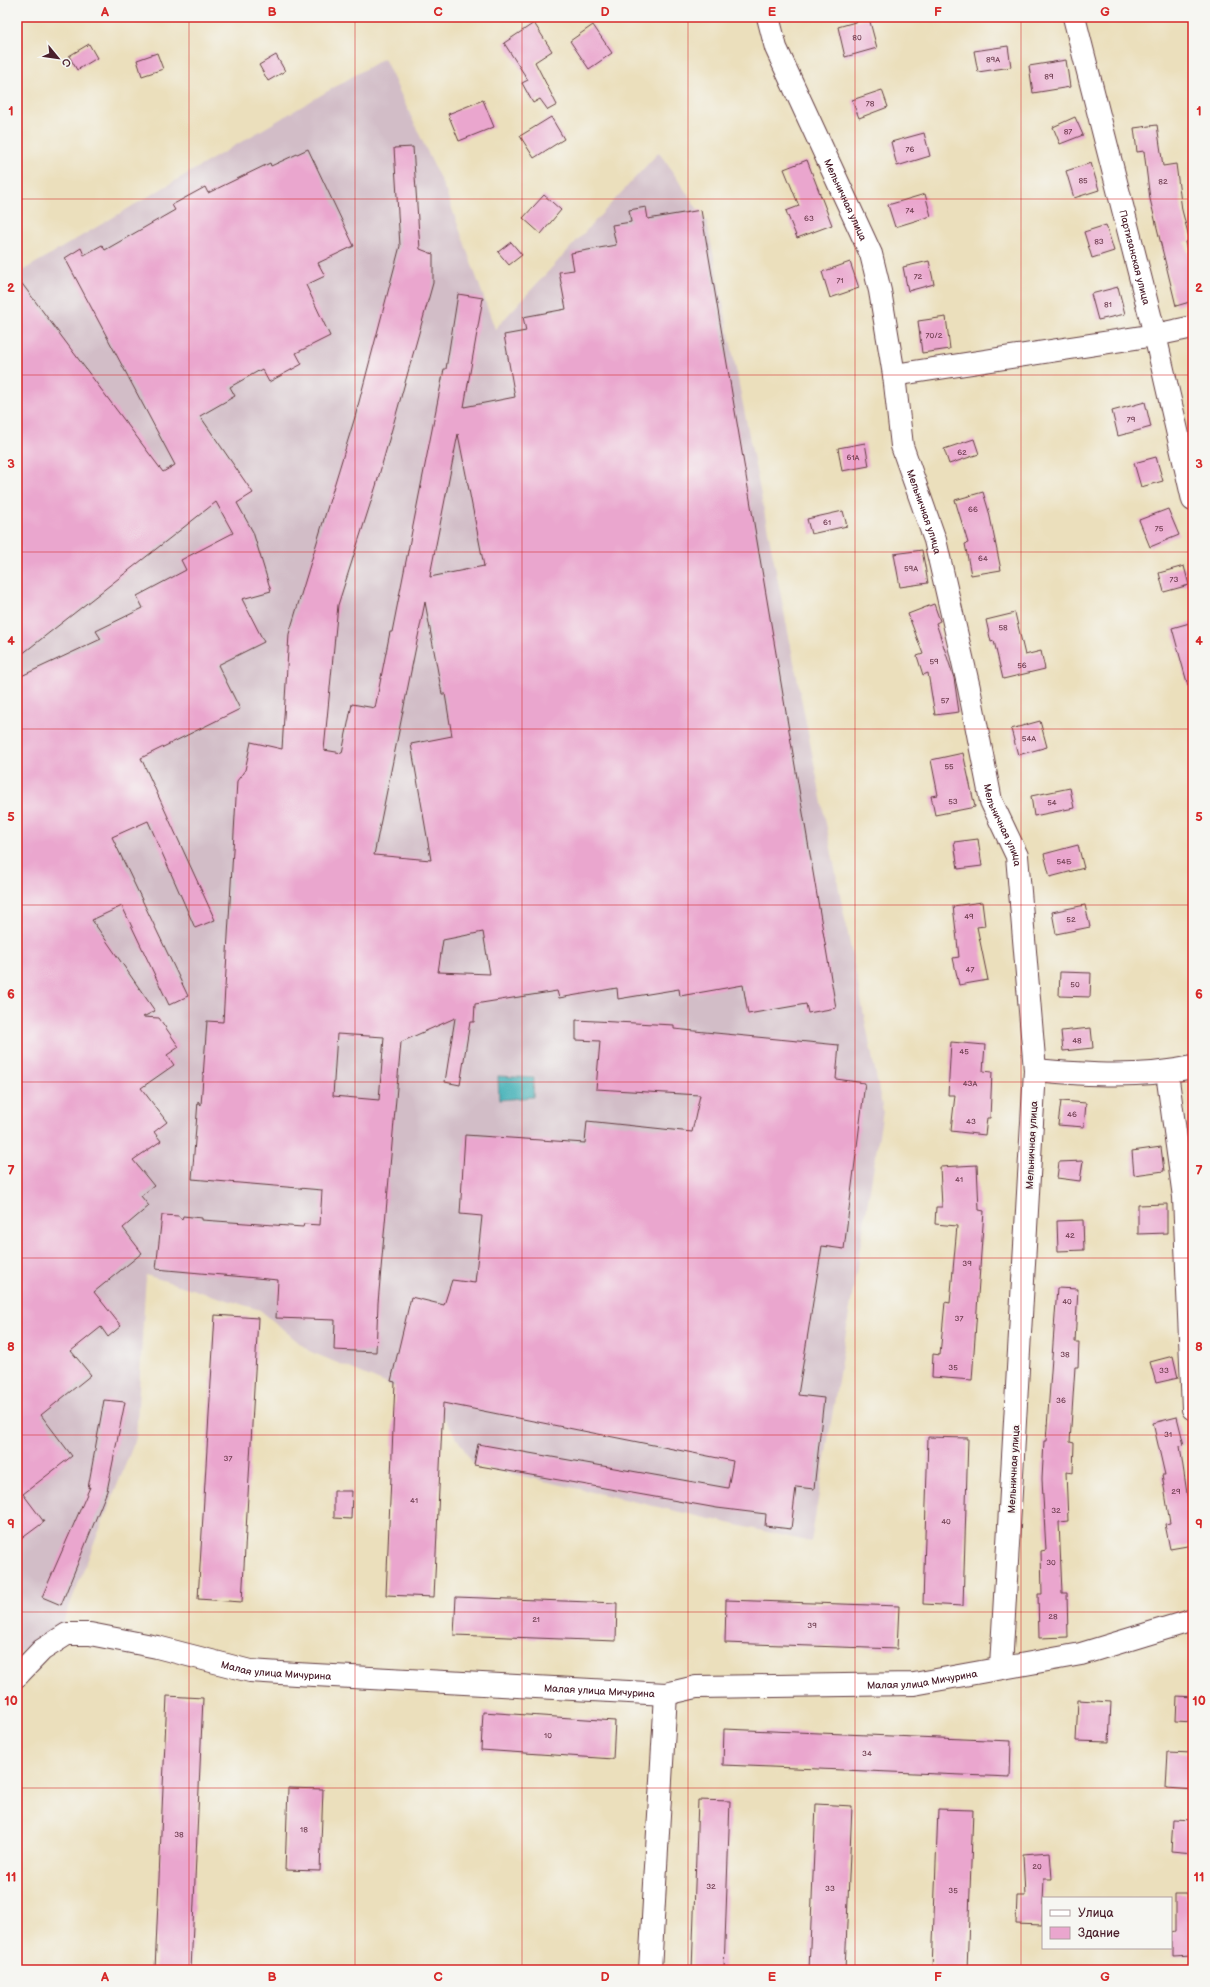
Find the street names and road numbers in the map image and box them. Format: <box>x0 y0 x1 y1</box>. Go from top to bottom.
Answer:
street label: Мельничная улица <box>821 157 869 243</box>
street label: Партизанская улица <box>1116 209 1152 306</box>
street label: Мельничная улица <box>904 468 943 555</box>
street label: Мельничная улица <box>981 783 1023 867</box>
street label: Мельничная улица <box>1024 1100 1040 1190</box>
street label: Мельничная улица <box>1006 1424 1022 1514</box>
street label: Малая улица Мичурина <box>220 1659 332 1683</box>
street label: Малая улица Мичурина <box>867 1668 978 1692</box>
street label: Малая улица Мичурина <box>544 1682 655 1700</box>

